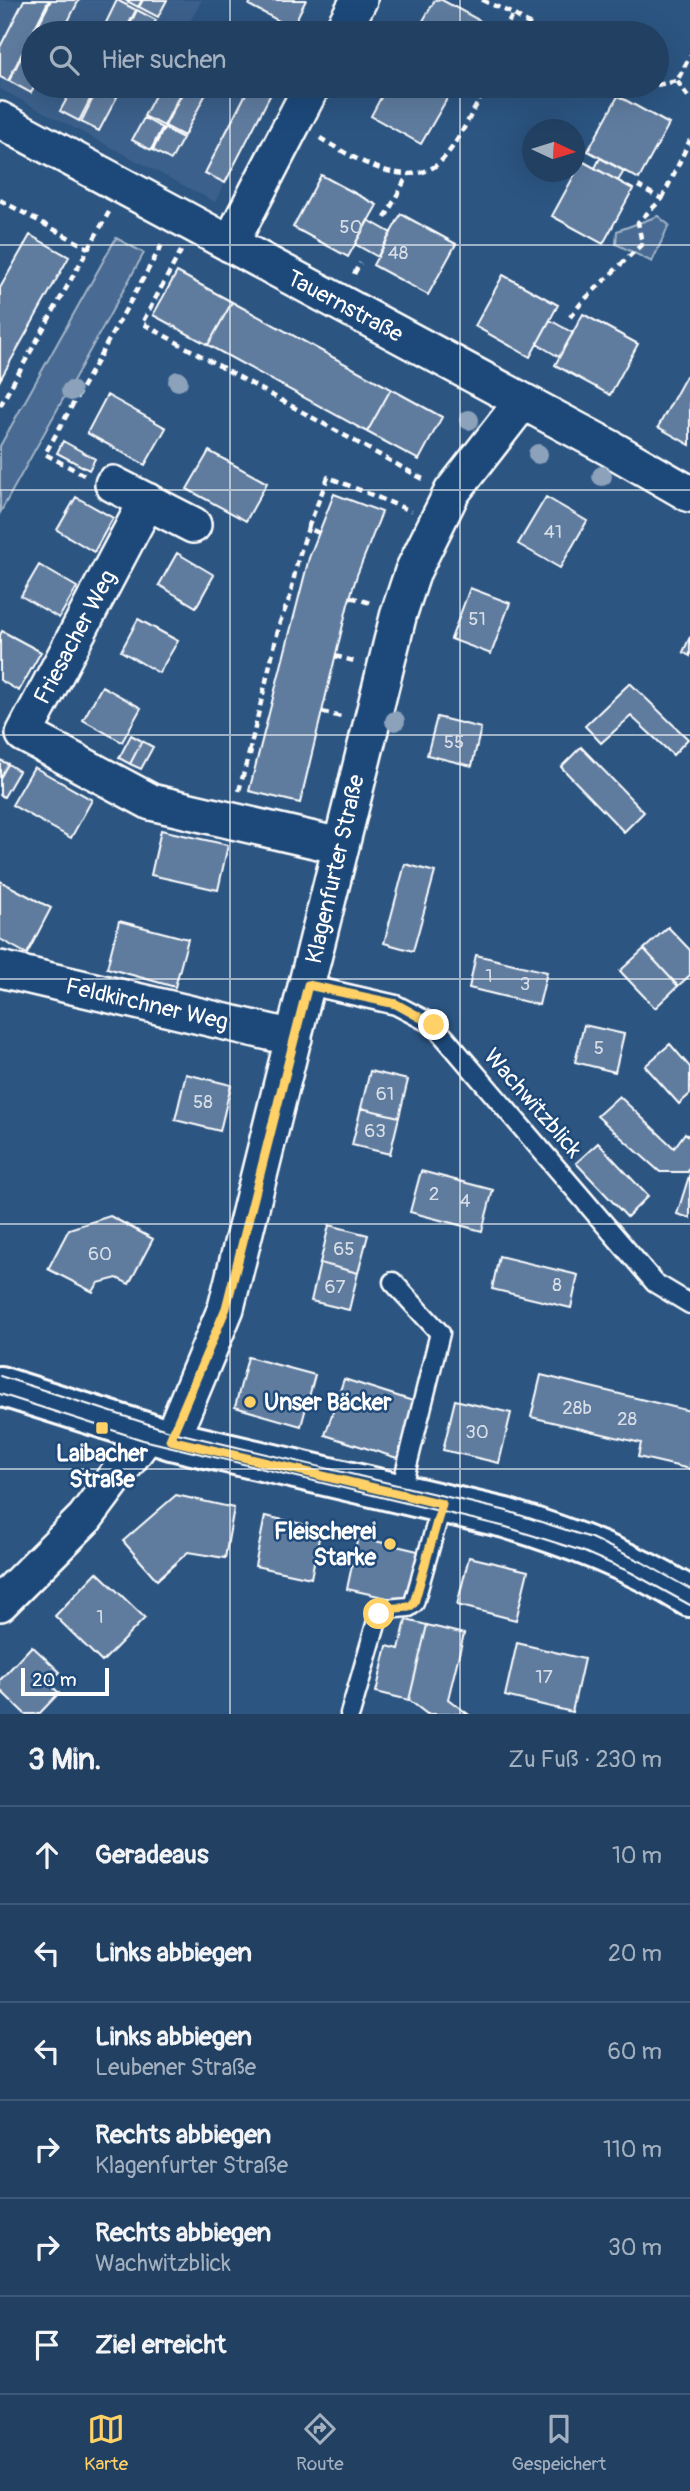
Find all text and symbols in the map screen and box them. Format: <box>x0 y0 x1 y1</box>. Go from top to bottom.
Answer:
search box <box>21 21 669 98</box>
icon: search <box>45 41 83 79</box>
text: Hier suchen <box>101 44 226 76</box>
north arrow <box>522 119 585 182</box>
house number: 50 <box>339 215 363 239</box>
house number: 48 <box>388 241 408 265</box>
street label: Tauernstraße <box>282 263 409 349</box>
house number: 41 <box>544 520 562 544</box>
street label: Friesacher Weg <box>27 565 123 709</box>
house number: 51 <box>468 607 486 631</box>
house number: 55 <box>444 730 464 754</box>
street label: Klagenfurter Straße <box>299 771 371 966</box>
house number: 1 <box>485 964 493 988</box>
street label: Feldkirchner Weg <box>63 971 231 1037</box>
house number: 3 <box>520 972 530 996</box>
route end <box>418 1009 449 1040</box>
house number: 5 <box>594 1036 604 1060</box>
street label: Wachwitzblick <box>478 1042 589 1164</box>
house number: 61 <box>376 1082 394 1106</box>
house number: 58 <box>193 1090 213 1114</box>
house number: 63 <box>364 1119 386 1143</box>
house number: 2 <box>429 1182 439 1206</box>
house number: 4 <box>459 1189 471 1213</box>
house number: 65 <box>333 1237 355 1261</box>
house number: 60 <box>88 1242 112 1266</box>
house number: 8 <box>552 1273 562 1297</box>
house number: 67 <box>325 1275 345 1299</box>
place label: Unser Bäcker <box>264 1388 392 1417</box>
marker: Unser Bäcker <box>242 1394 258 1410</box>
house number: 28b <box>562 1396 592 1420</box>
house number: 28 <box>617 1407 637 1431</box>
marker: Laibacher Straße <box>94 1420 110 1436</box>
house number: 30 <box>465 1420 489 1444</box>
place label: Laibacher Straße <box>56 1439 149 1494</box>
place label: Fleischerei Starke <box>274 1517 377 1572</box>
marker: Fleischerei Starke <box>382 1536 398 1552</box>
route start <box>363 1598 394 1629</box>
house number: 1 <box>96 1605 104 1629</box>
scale bar <box>21 1665 108 1697</box>
house number: 17 <box>535 1665 553 1689</box>
text: 20 m <box>32 1668 77 1692</box>
text: 3 Min. <box>28 1741 101 1778</box>
text: Zu Fuß · 230 m <box>508 1745 662 1774</box>
icon: ahead <box>28 1836 66 1874</box>
text: Geradeaus <box>95 1839 209 1871</box>
text: 10 m <box>612 1841 662 1870</box>
icon: left <box>28 1934 66 1972</box>
text: Links abbiegen <box>95 1937 252 1969</box>
text: 20 m <box>608 1939 662 1968</box>
text: Links abbiegen <box>95 2021 252 2053</box>
icon: left <box>28 2032 66 2070</box>
text: 60 m <box>607 2037 662 2066</box>
text: Leubener Straße <box>95 2053 256 2082</box>
text: Rechts abbiegen <box>95 2119 271 2151</box>
icon: right <box>28 2130 66 2168</box>
text: 110 m <box>603 2135 662 2164</box>
text: Klagenfurter Straße <box>95 2151 288 2180</box>
text: Rechts abbiegen <box>95 2217 271 2249</box>
icon: right <box>28 2228 66 2266</box>
text: 30 m <box>608 2233 662 2262</box>
text: Wachwitzblick <box>95 2249 231 2278</box>
icon: arrive <box>28 2326 66 2364</box>
text: Ziel erreicht <box>95 2329 226 2361</box>
tab: Karte <box>84 2410 128 2476</box>
tab: Route <box>296 2410 344 2476</box>
tab: Gespeichert <box>512 2410 606 2476</box>

